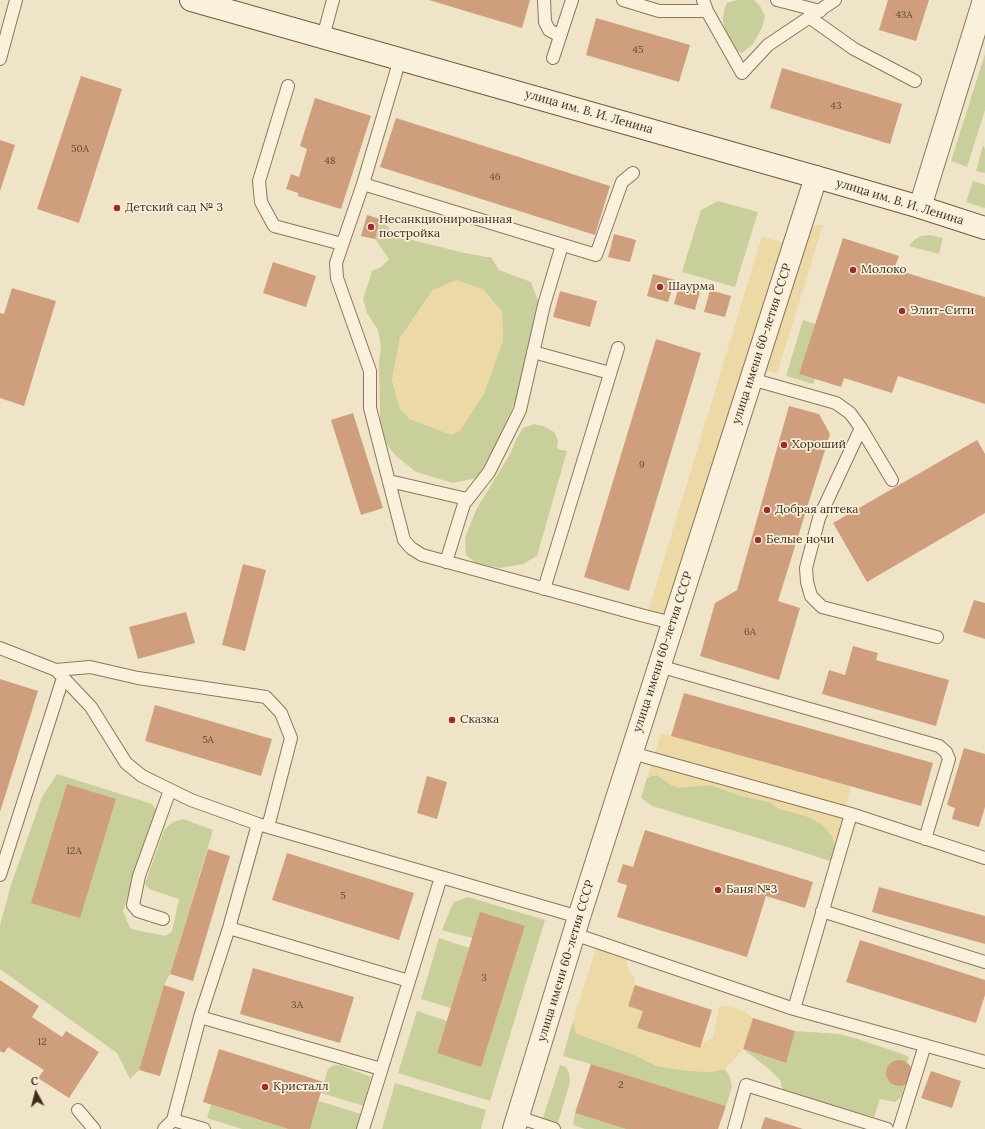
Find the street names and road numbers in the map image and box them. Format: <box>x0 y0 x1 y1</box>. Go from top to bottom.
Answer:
street label: улица им. В. И. Ленина <box>523 87 655 137</box>
street label: улица им. В. И. Ленина <box>834 176 966 228</box>
street label: улица имени 60-летия СССР <box>729 262 795 426</box>
street label: улица имени 60-летия СССР <box>630 570 696 734</box>
street label: улица имени 60-летия СССР <box>535 878 597 1044</box>

